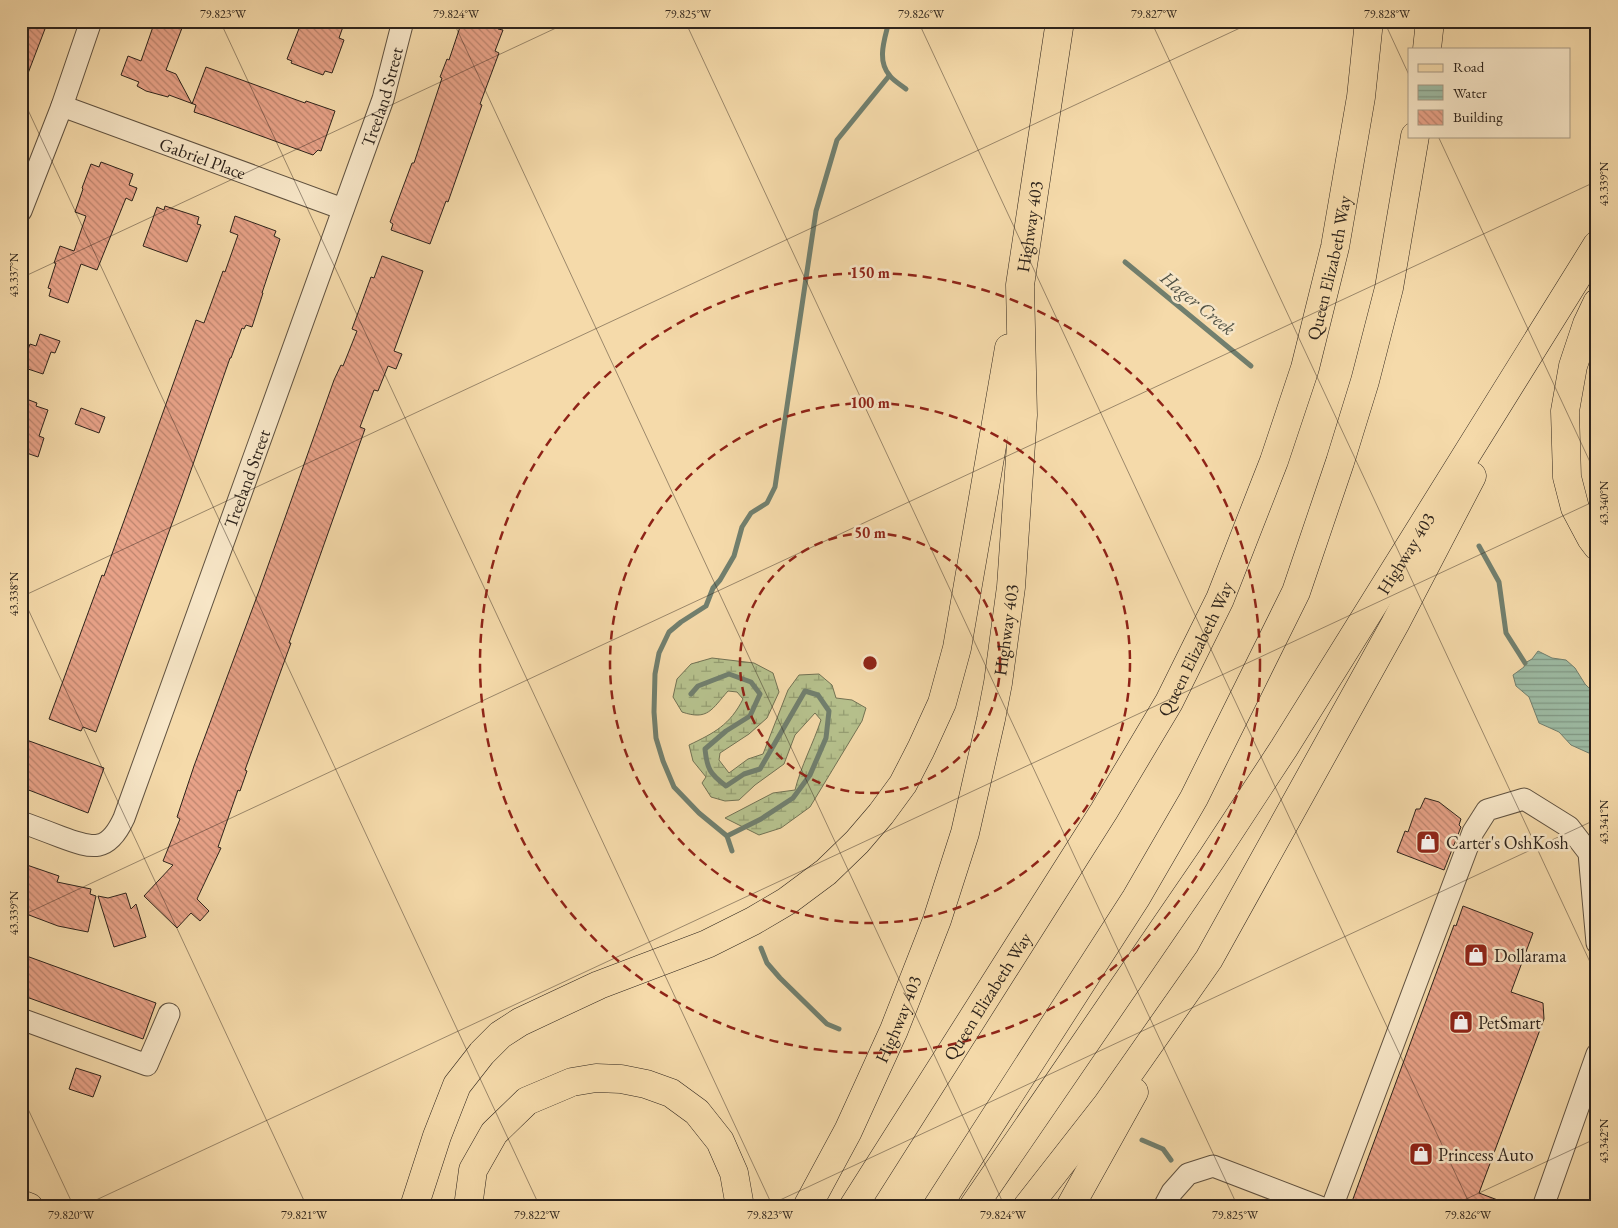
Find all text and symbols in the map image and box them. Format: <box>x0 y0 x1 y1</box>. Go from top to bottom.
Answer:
text: 79.823°W <box>200 6 247 22</box>
text: 79.824°W <box>433 6 480 22</box>
text: 79.825°W <box>665 6 712 22</box>
text: 79.826°W <box>898 6 945 22</box>
text: 79.827°W <box>1131 6 1178 22</box>
text: 79.828°W <box>1364 6 1411 22</box>
street label: Treeland Street <box>355 44 407 150</box>
legend <box>1408 48 1570 138</box>
text: Road <box>1453 57 1485 76</box>
text: Water <box>1453 83 1487 102</box>
text: Building <box>1453 107 1503 126</box>
street label: Gabriel Place <box>156 131 249 184</box>
text: 43.339°N <box>1596 161 1612 206</box>
street label: Highway 403 <box>1011 179 1047 274</box>
street label: Queen Elizabeth Way <box>1301 193 1355 342</box>
text: 43.337°N <box>6 252 22 297</box>
text: 150 m <box>850 263 890 282</box>
water label: Hager Creek <box>1155 265 1241 341</box>
text: 100 m <box>850 393 890 412</box>
street label: Treeland Street <box>218 426 275 531</box>
text: 43.340°N <box>1596 480 1612 525</box>
street label: Highway 403 <box>1371 508 1439 598</box>
text: 50 m <box>854 523 886 542</box>
text: 43.338°N <box>6 571 22 616</box>
street label: Queen Elizabeth Way <box>1152 578 1237 720</box>
street label: Highway 403 <box>988 583 1023 677</box>
centre of rings <box>861 654 879 672</box>
text: 43.341°N <box>1596 799 1612 844</box>
shop icon: Carter's OshKosh <box>1415 829 1441 855</box>
place label: Carter's OshKosh <box>1446 831 1569 854</box>
text: 43.339°N <box>6 890 22 935</box>
street label: Queen Elizabeth Way <box>938 927 1036 1064</box>
shop icon: Dollarama <box>1463 942 1489 968</box>
place label: Dollarama <box>1494 944 1567 967</box>
street label: Highway 403 <box>869 972 926 1066</box>
shop icon: PetSmart <box>1448 1009 1474 1035</box>
place label: PetSmart <box>1478 1011 1541 1034</box>
text: 43.342°N <box>1596 1118 1612 1163</box>
shop icon: Princess Auto <box>1408 1141 1434 1167</box>
place label: Princess Auto <box>1438 1143 1534 1166</box>
text: 79.820°W <box>48 1207 95 1223</box>
text: 79.821°W <box>281 1207 328 1223</box>
text: 79.822°W <box>514 1207 561 1223</box>
text: 79.823°W <box>747 1207 794 1223</box>
text: 79.824°W <box>980 1207 1027 1223</box>
text: 79.825°W <box>1212 1207 1259 1223</box>
text: 79.826°W <box>1445 1207 1492 1223</box>

